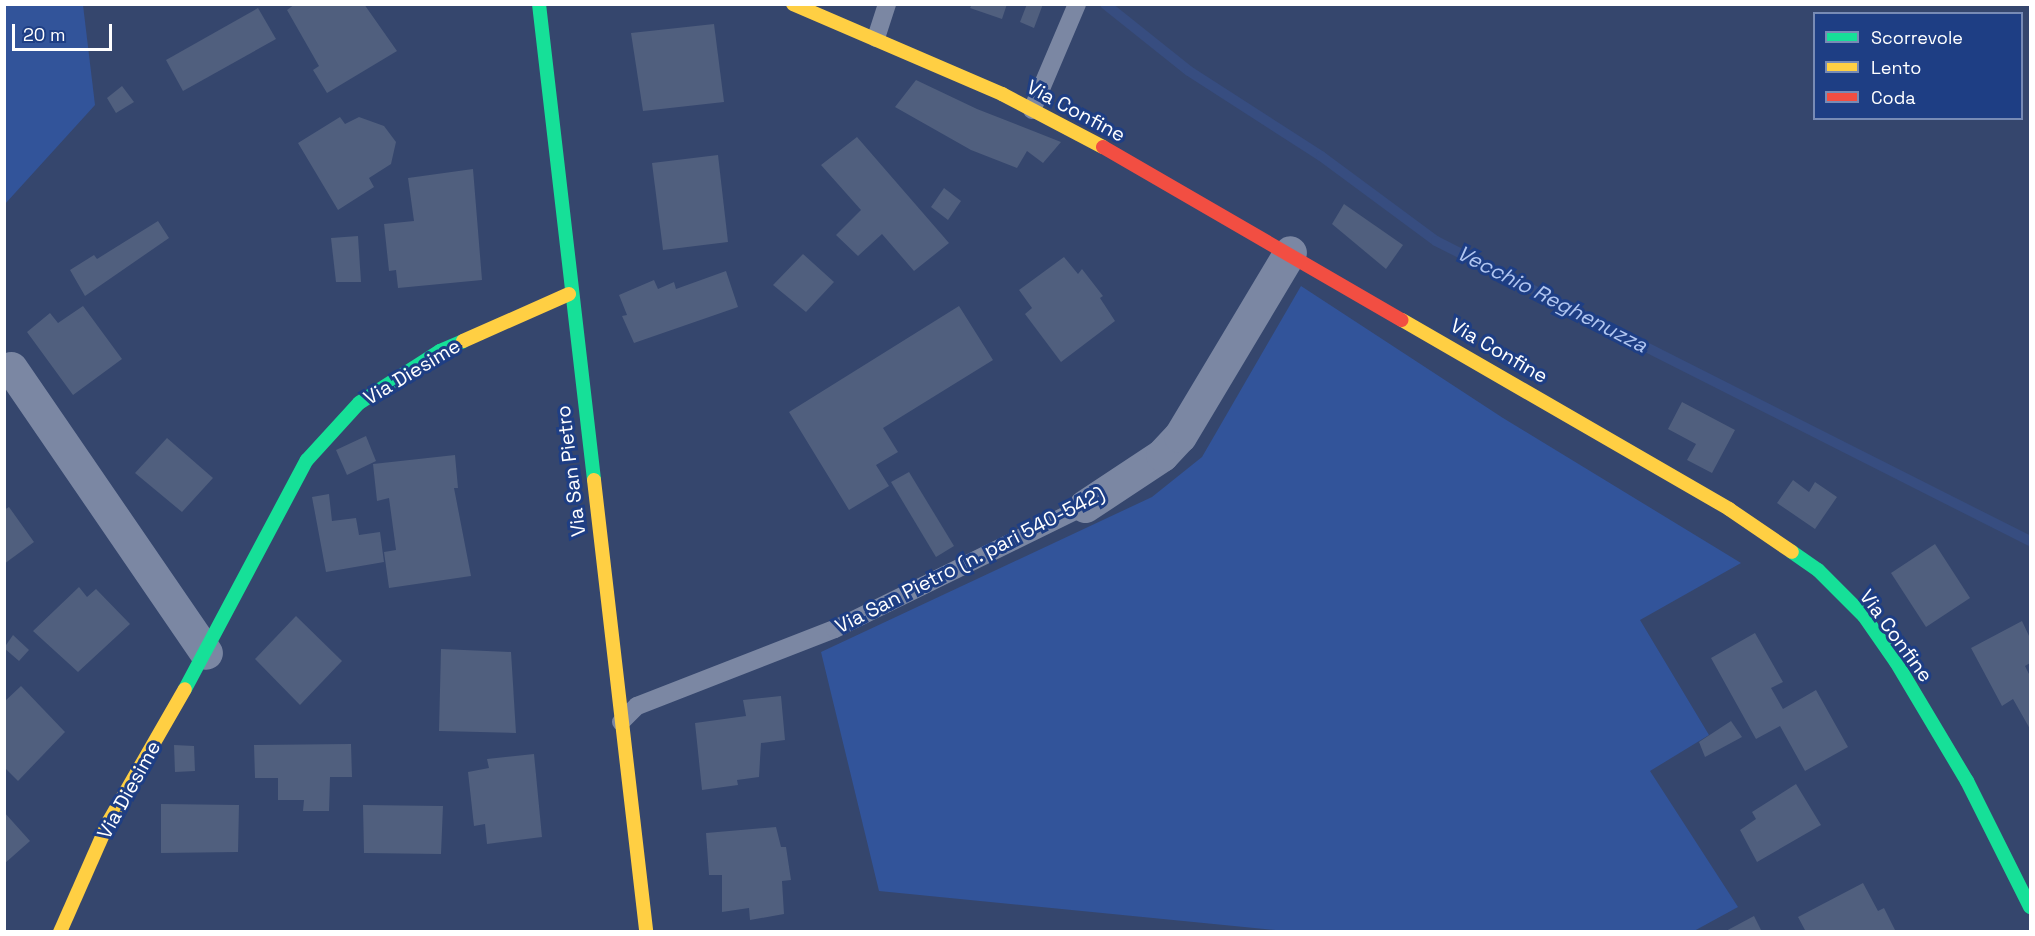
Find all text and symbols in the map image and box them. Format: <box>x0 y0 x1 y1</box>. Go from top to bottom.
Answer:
scale bar <box>15 12 116 50</box>
legend <box>1813 12 2023 120</box>
text: 20 m <box>23 23 66 46</box>
text: Scorrevole <box>1871 26 1963 49</box>
text: Lento <box>1871 56 1921 79</box>
street label: Via Confine <box>1022 75 1130 147</box>
text: Coda <box>1871 86 1916 109</box>
water label: Vecchio Reghenuzza <box>1453 240 1651 358</box>
street label: Via Confine <box>1446 313 1552 389</box>
street label: Via Diesime <box>359 334 465 410</box>
street label: Via San Pietro <box>551 404 591 538</box>
street label: Via San Pietro (n. pari 540-542) <box>831 481 1109 639</box>
street label: Via Confine <box>1854 585 1938 687</box>
street label: Via Diesime <box>92 737 166 843</box>

